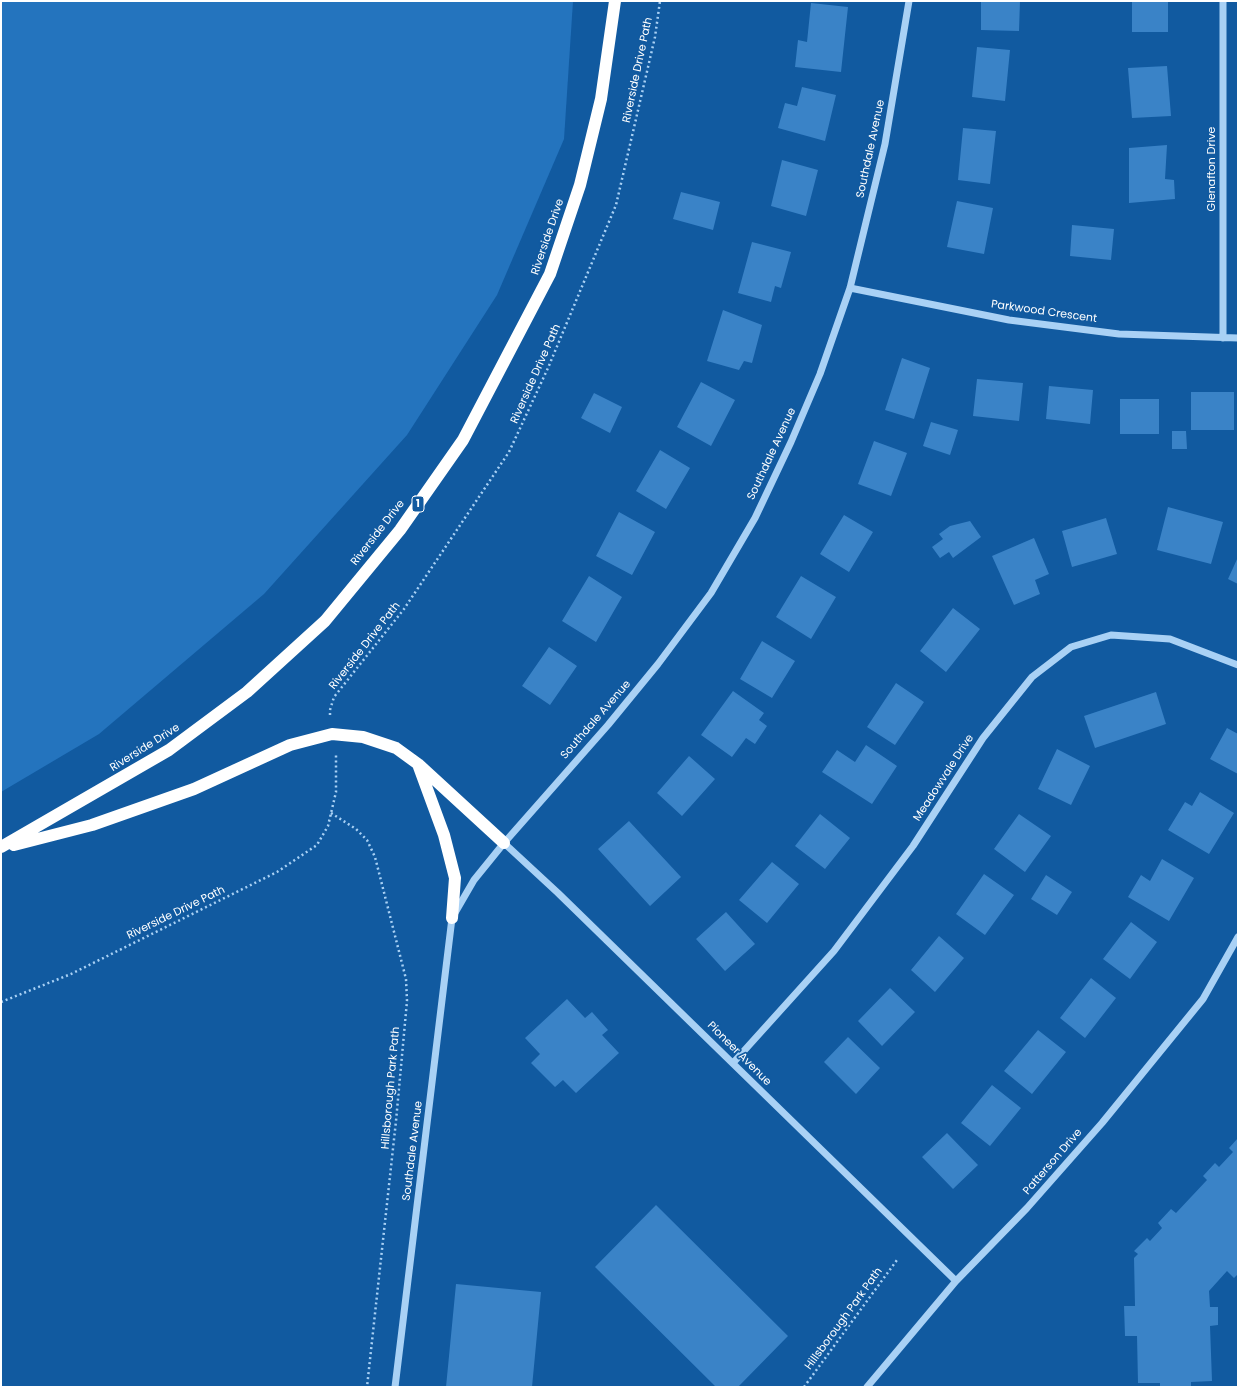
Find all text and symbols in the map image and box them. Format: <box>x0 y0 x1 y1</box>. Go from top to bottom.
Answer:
street label: Riverside Drive Path <box>620 16 656 124</box>
street label: Southdale Avenue <box>854 99 888 199</box>
street label: Glenafton Drive <box>1205 127 1219 211</box>
street label: Riverside Drive <box>529 197 567 277</box>
street label: Parkwood Crescent <box>990 298 1098 326</box>
street label: Riverside Drive Path <box>508 322 564 426</box>
street label: Southdale Avenue <box>745 406 799 502</box>
road number: 1 <box>412 496 424 512</box>
street label: Riverside Drive <box>348 498 408 568</box>
street label: Riverside Drive Path <box>327 600 403 692</box>
street label: Southdale Avenue <box>558 678 634 762</box>
street label: Riverside Drive <box>108 721 182 775</box>
street label: Meadowvale Drive <box>911 732 977 824</box>
street label: Riverside Drive Path <box>125 884 227 942</box>
street label: Pioneer Avenue <box>704 1019 774 1089</box>
street label: Hillsborough Park Path <box>379 1026 403 1150</box>
street label: Southdale Avenue <box>400 1100 426 1202</box>
street label: Patterson Drive <box>1021 1126 1085 1198</box>
street label: Hillsborough Park Path <box>803 1265 885 1373</box>

